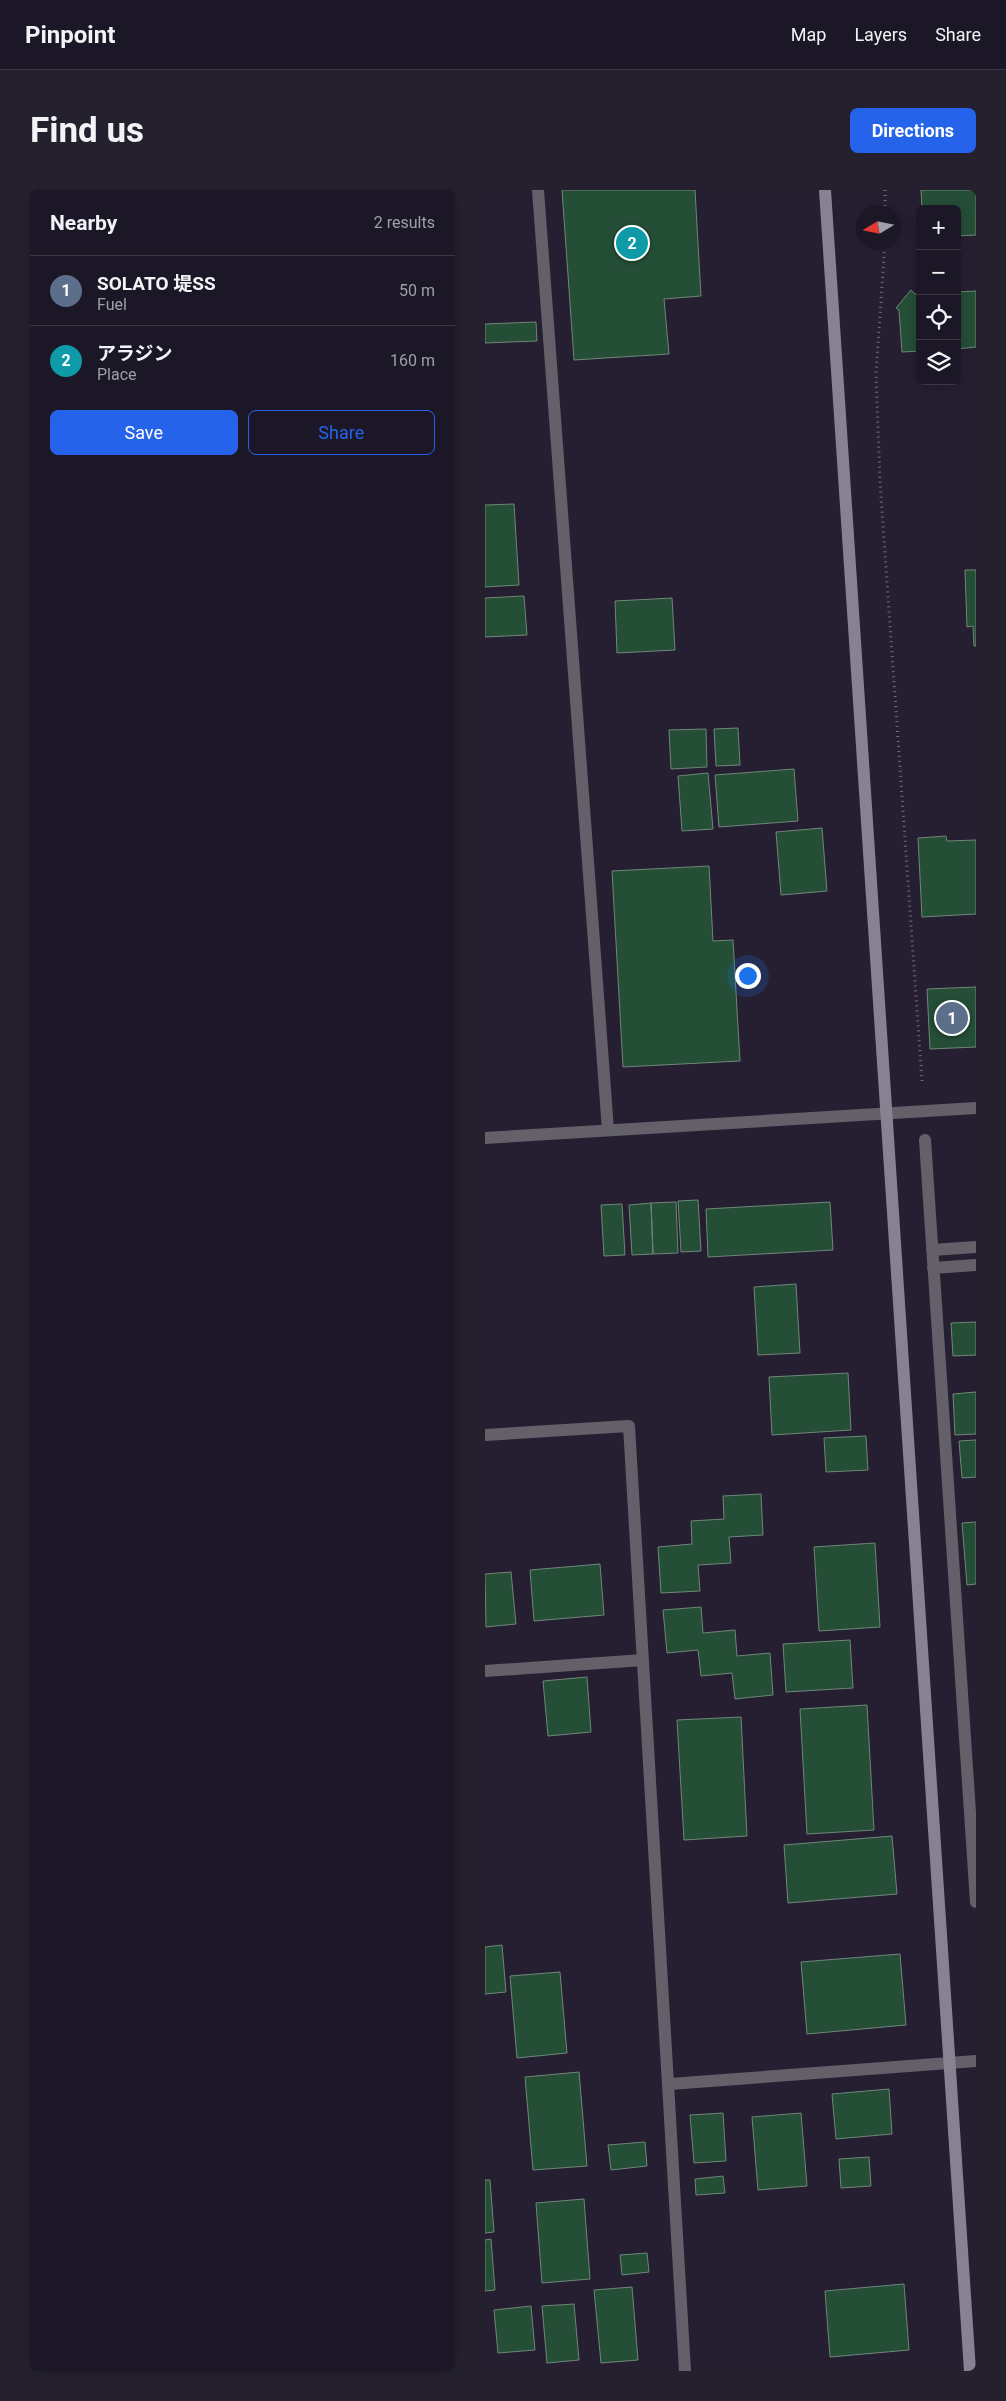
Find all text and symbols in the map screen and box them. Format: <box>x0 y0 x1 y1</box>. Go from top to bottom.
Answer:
text: Pinpoint <box>25 21 115 49</box>
text: Map <box>791 24 826 45</box>
text: Layers <box>854 24 907 45</box>
text: Share <box>935 24 981 45</box>
button: Directions <box>850 108 976 153</box>
text: Find us <box>30 110 144 151</box>
north arrow <box>856 205 901 250</box>
map controls <box>916 205 961 385</box>
button: + <box>916 205 961 250</box>
text: Nearby <box>50 211 117 235</box>
text: 2 results <box>374 213 435 232</box>
pin: 2 <box>616 224 648 262</box>
button: − <box>916 250 961 295</box>
text: SOLATO 堤SS <box>97 272 216 295</box>
text: 1 <box>61 281 71 300</box>
text: 50 m <box>399 281 435 300</box>
text: Fuel <box>97 295 127 314</box>
button: locate <box>916 295 961 340</box>
button: layers <box>916 340 961 385</box>
text: アラジン <box>97 342 173 365</box>
text: 2 <box>61 351 71 370</box>
text: 160 m <box>390 351 435 370</box>
text: Place <box>97 365 137 384</box>
button: Save <box>50 410 238 455</box>
button: Share <box>248 410 435 455</box>
your location <box>735 963 761 989</box>
pin: 1 <box>936 999 968 1037</box>

